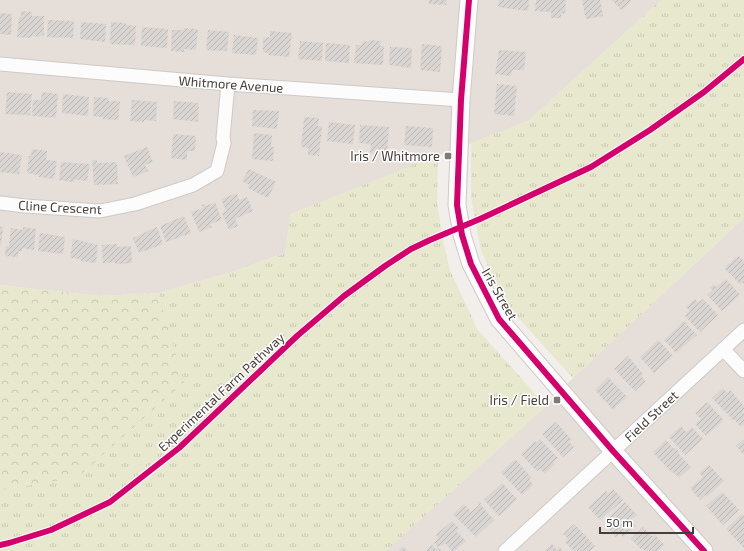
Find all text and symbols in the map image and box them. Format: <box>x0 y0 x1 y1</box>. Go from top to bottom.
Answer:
street label: Whitmore Avenue <box>178 72 284 96</box>
place label: Iris / Whitmore <box>350 148 440 164</box>
marker: Iris / Whitmore <box>443 151 453 161</box>
street label: Cline Crescent <box>18 197 102 217</box>
street label: Iris Street <box>479 265 521 323</box>
street label: Experimental Farm Pathway <box>155 329 288 455</box>
street label: Field Street <box>621 387 681 445</box>
place label: Iris / Field <box>490 392 549 408</box>
marker: Iris / Field <box>552 395 562 405</box>
scale bar <box>600 509 693 535</box>
text: 50 m <box>606 515 633 529</box>

